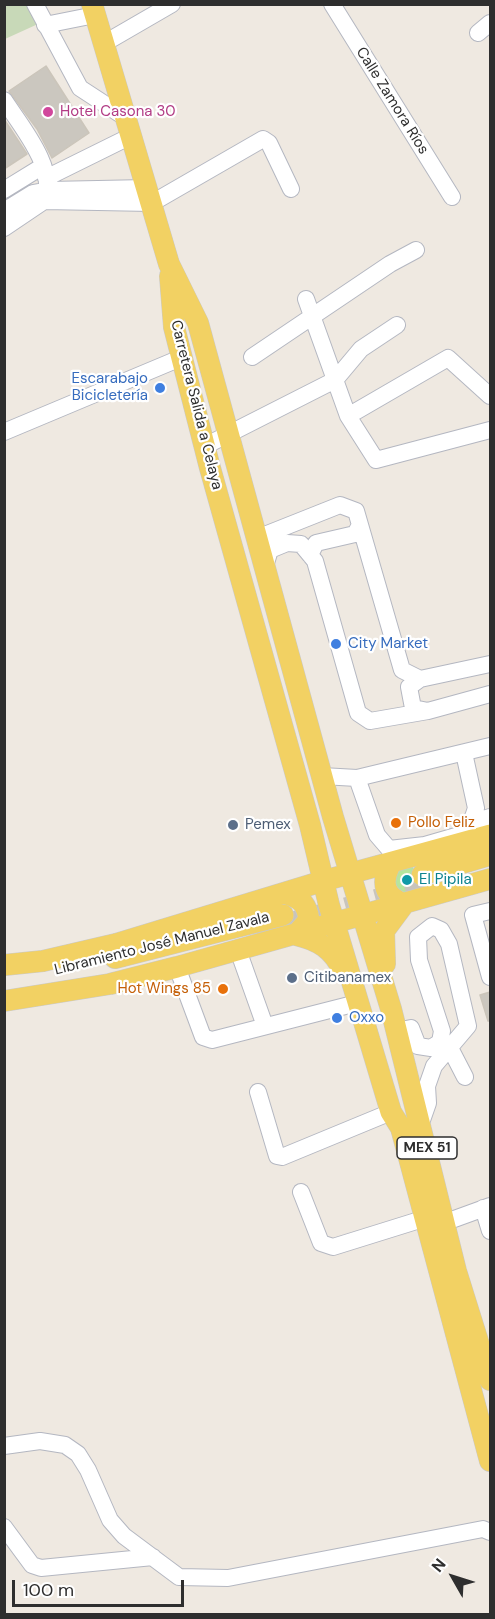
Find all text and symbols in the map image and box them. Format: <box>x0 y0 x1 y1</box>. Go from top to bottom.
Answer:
street label: Calle Zamora Ríos <box>352 44 432 158</box>
place label: Hotel Casona 30 <box>60 103 176 121</box>
marker: Hotel Casona 30 <box>41 105 55 119</box>
street label: Carretera Salida a Celaya <box>166 318 226 492</box>
place label: Escarabajo Bicicletería <box>71 370 148 405</box>
marker: Escarabajo Bicicletería <box>153 381 167 395</box>
place label: City Market <box>348 635 428 653</box>
marker: City Market <box>329 637 343 651</box>
place label: Pollo Feliz <box>408 814 475 832</box>
place label: Pemex <box>245 816 291 834</box>
marker: Pollo Feliz <box>389 816 403 830</box>
marker: Pemex <box>226 818 240 832</box>
place label: El Pipila <box>419 871 472 889</box>
marker: El Pipila <box>400 873 414 887</box>
street label: Libramiento José Manuel Zavala <box>53 909 271 979</box>
place label: Citibanamex <box>304 969 391 987</box>
marker: Citibanamex <box>285 971 299 985</box>
place label: Hot Wings 85 <box>117 980 211 998</box>
marker: Hot Wings 85 <box>216 982 230 996</box>
place label: Oxxo <box>349 1009 384 1027</box>
marker: Oxxo <box>330 1011 344 1025</box>
road number: MEX 51 <box>397 1137 457 1159</box>
north arrow <box>423 1547 483 1607</box>
text: N <box>427 1554 450 1577</box>
scale bar <box>15 1568 188 1606</box>
text: 100 m <box>23 1578 74 1602</box>

